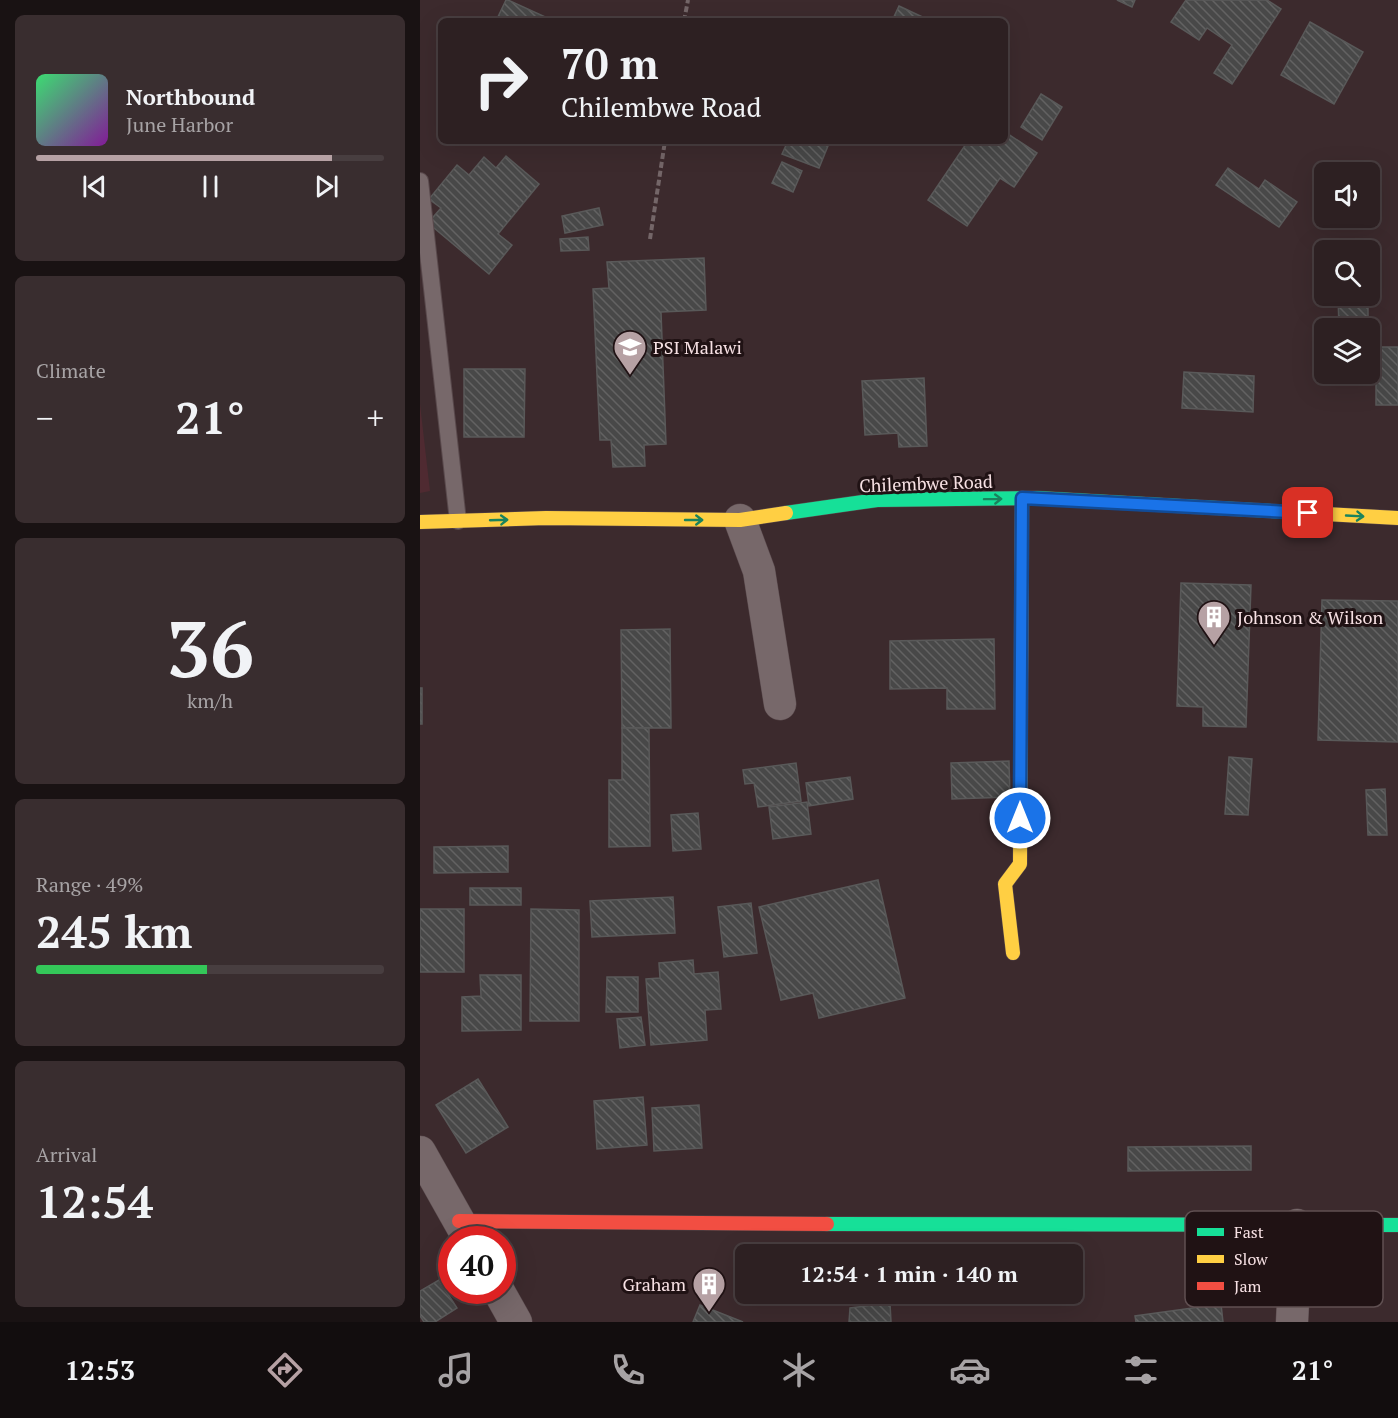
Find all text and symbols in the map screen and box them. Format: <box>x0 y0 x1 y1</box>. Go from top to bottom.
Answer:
text: 70 m <box>561 35 659 91</box>
icon: right <box>462 42 540 120</box>
text: Northbound <box>126 82 255 111</box>
text: Chilembwe Road <box>561 89 761 125</box>
text: June Harbor <box>126 111 233 138</box>
map controls <box>1314 162 1380 384</box>
button: sound <box>1314 162 1380 228</box>
icon: previous <box>78 170 111 203</box>
icon: pause <box>194 170 227 203</box>
icon: next <box>310 170 343 203</box>
button: search <box>1314 240 1380 306</box>
button: layers <box>1314 318 1380 384</box>
school or university icon: PSI Malawi <box>612 329 648 376</box>
place label: PSI Malawi <box>653 335 742 359</box>
text: Climate <box>36 357 106 384</box>
text: 21° <box>175 387 245 447</box>
text: − <box>36 396 54 439</box>
text: + <box>366 396 384 439</box>
street label: Chilembwe Road <box>859 469 993 497</box>
pin <box>1282 487 1333 538</box>
one-way arrow <box>982 493 1002 504</box>
icon: arrive <box>1291 496 1324 529</box>
one-way arrow <box>1345 510 1365 521</box>
one-way arrow <box>489 514 509 526</box>
one-way arrow <box>684 514 704 526</box>
text: 36 <box>166 596 254 699</box>
building icon: Johnson & Wilson <box>1196 599 1232 646</box>
place label: Johnson & Wilson <box>1237 605 1384 629</box>
text: km/h <box>187 687 233 714</box>
position arrow <box>988 786 1052 850</box>
text: Range · 49% <box>36 871 143 898</box>
text: 245 km <box>36 901 192 961</box>
text: Arrival <box>36 1141 97 1168</box>
text: 12:54 <box>36 1171 153 1231</box>
legend <box>1185 1211 1383 1307</box>
text: Fast <box>1234 1221 1264 1243</box>
speed limit sign: 40 <box>438 1226 516 1304</box>
text: Slow <box>1234 1248 1268 1270</box>
text: 12:54 · 1 min · 140 m <box>800 1259 1018 1288</box>
building icon: Graham <box>691 1266 727 1313</box>
place label: Graham <box>622 1272 686 1296</box>
text: Jam <box>1234 1275 1262 1297</box>
icon: directions <box>264 1349 306 1391</box>
icon: music <box>435 1349 477 1391</box>
icon: phone <box>607 1349 649 1391</box>
icon: climate <box>778 1349 820 1391</box>
icon: car <box>949 1349 991 1391</box>
icon: filters <box>1120 1349 1162 1391</box>
text: 12:53 <box>65 1352 135 1388</box>
text: 21° <box>1292 1352 1333 1388</box>

